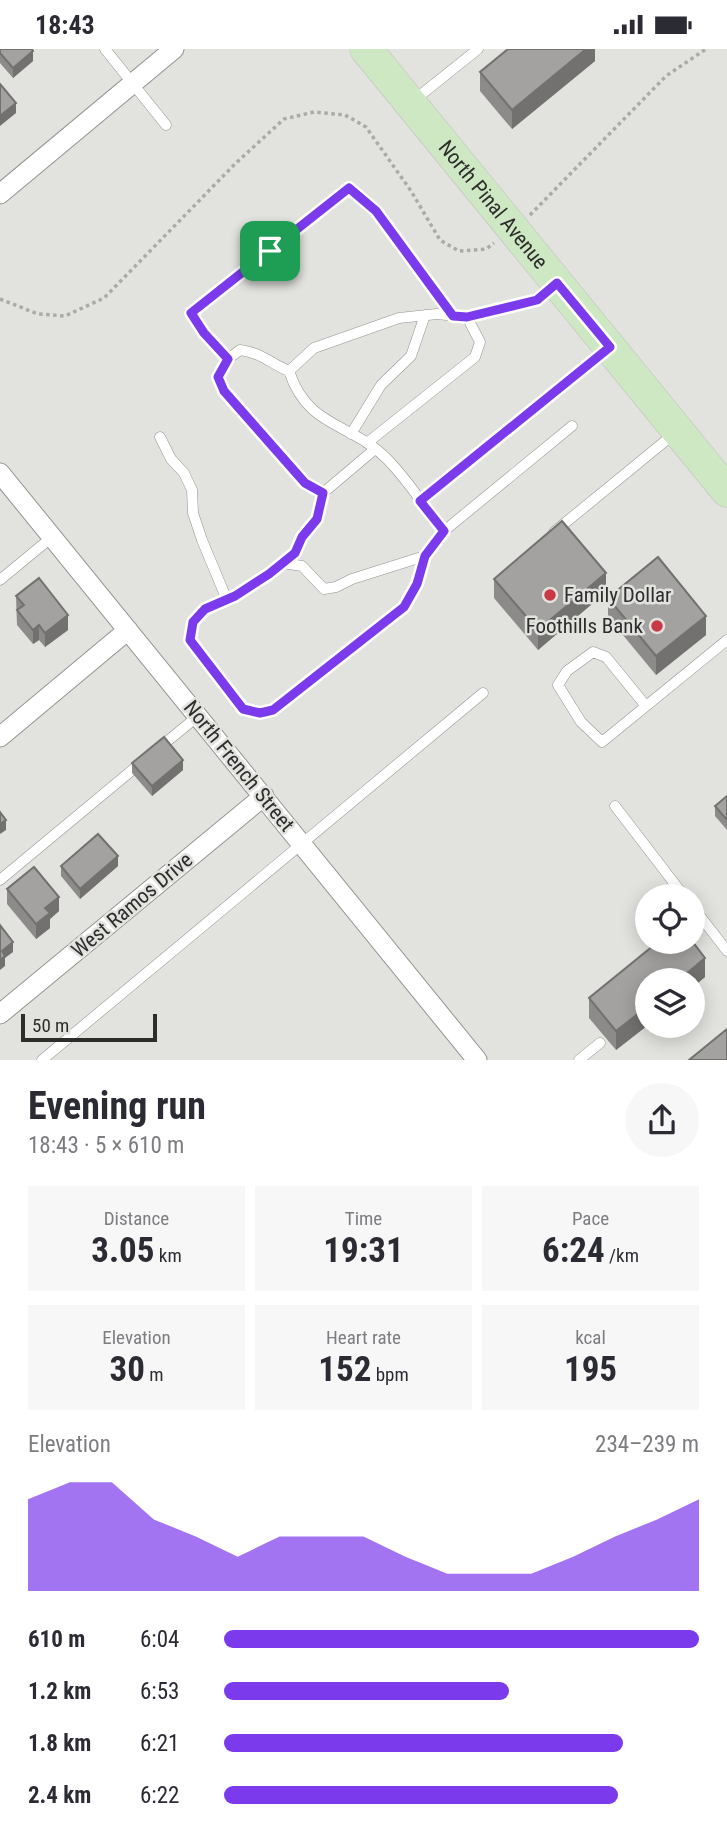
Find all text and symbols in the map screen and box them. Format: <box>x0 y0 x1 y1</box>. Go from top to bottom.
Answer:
text: 18:43 <box>35 10 95 40</box>
street label: North Pinal Avenue <box>434 136 553 274</box>
pin <box>240 221 300 281</box>
icon: arrive <box>251 232 289 270</box>
place label: Family Dollar <box>564 583 671 607</box>
marker: Family Dollar <box>542 587 558 603</box>
place label: Foothills Bank <box>526 614 644 638</box>
marker: Foothills Bank <box>649 618 665 634</box>
street label: North French Street <box>179 696 299 836</box>
street label: West Ramos Drive <box>67 848 197 962</box>
map controls <box>635 884 705 1038</box>
button: locate <box>635 884 705 954</box>
button: layers <box>635 968 705 1038</box>
scale bar <box>21 1011 158 1043</box>
text: 50 m <box>32 1014 69 1037</box>
button: share <box>625 1083 699 1157</box>
text: Evening run <box>28 1084 206 1128</box>
text: 18:43 · 5 × 610 m <box>28 1132 184 1159</box>
text: Distance <box>104 1207 169 1230</box>
text: Time <box>345 1207 382 1230</box>
text: Pace <box>572 1207 609 1230</box>
text: 3.05 <box>91 1230 155 1271</box>
text: 19:31 <box>323 1230 404 1271</box>
text: 6:24 <box>542 1230 605 1271</box>
text: km <box>155 1244 182 1267</box>
text: /km <box>605 1244 639 1267</box>
text: Elevation <box>102 1326 171 1349</box>
text: Heart rate <box>326 1326 401 1349</box>
text: kcal <box>575 1326 606 1349</box>
text: 30 <box>109 1349 145 1390</box>
text: 152 <box>318 1349 371 1390</box>
text: 195 <box>564 1349 617 1390</box>
text: m <box>145 1363 164 1386</box>
text: bpm <box>371 1363 409 1386</box>
text: Elevation <box>28 1431 111 1458</box>
text: 234–239 m <box>595 1431 699 1458</box>
text: 610 m <box>28 1626 85 1653</box>
text: 6:04 <box>140 1626 179 1653</box>
text: 1.2 km <box>28 1678 91 1705</box>
text: 6:53 <box>140 1678 179 1705</box>
text: 1.8 km <box>28 1730 91 1757</box>
text: 6:21 <box>140 1730 179 1757</box>
text: 2.4 km <box>28 1782 91 1809</box>
text: 6:22 <box>140 1782 179 1809</box>

